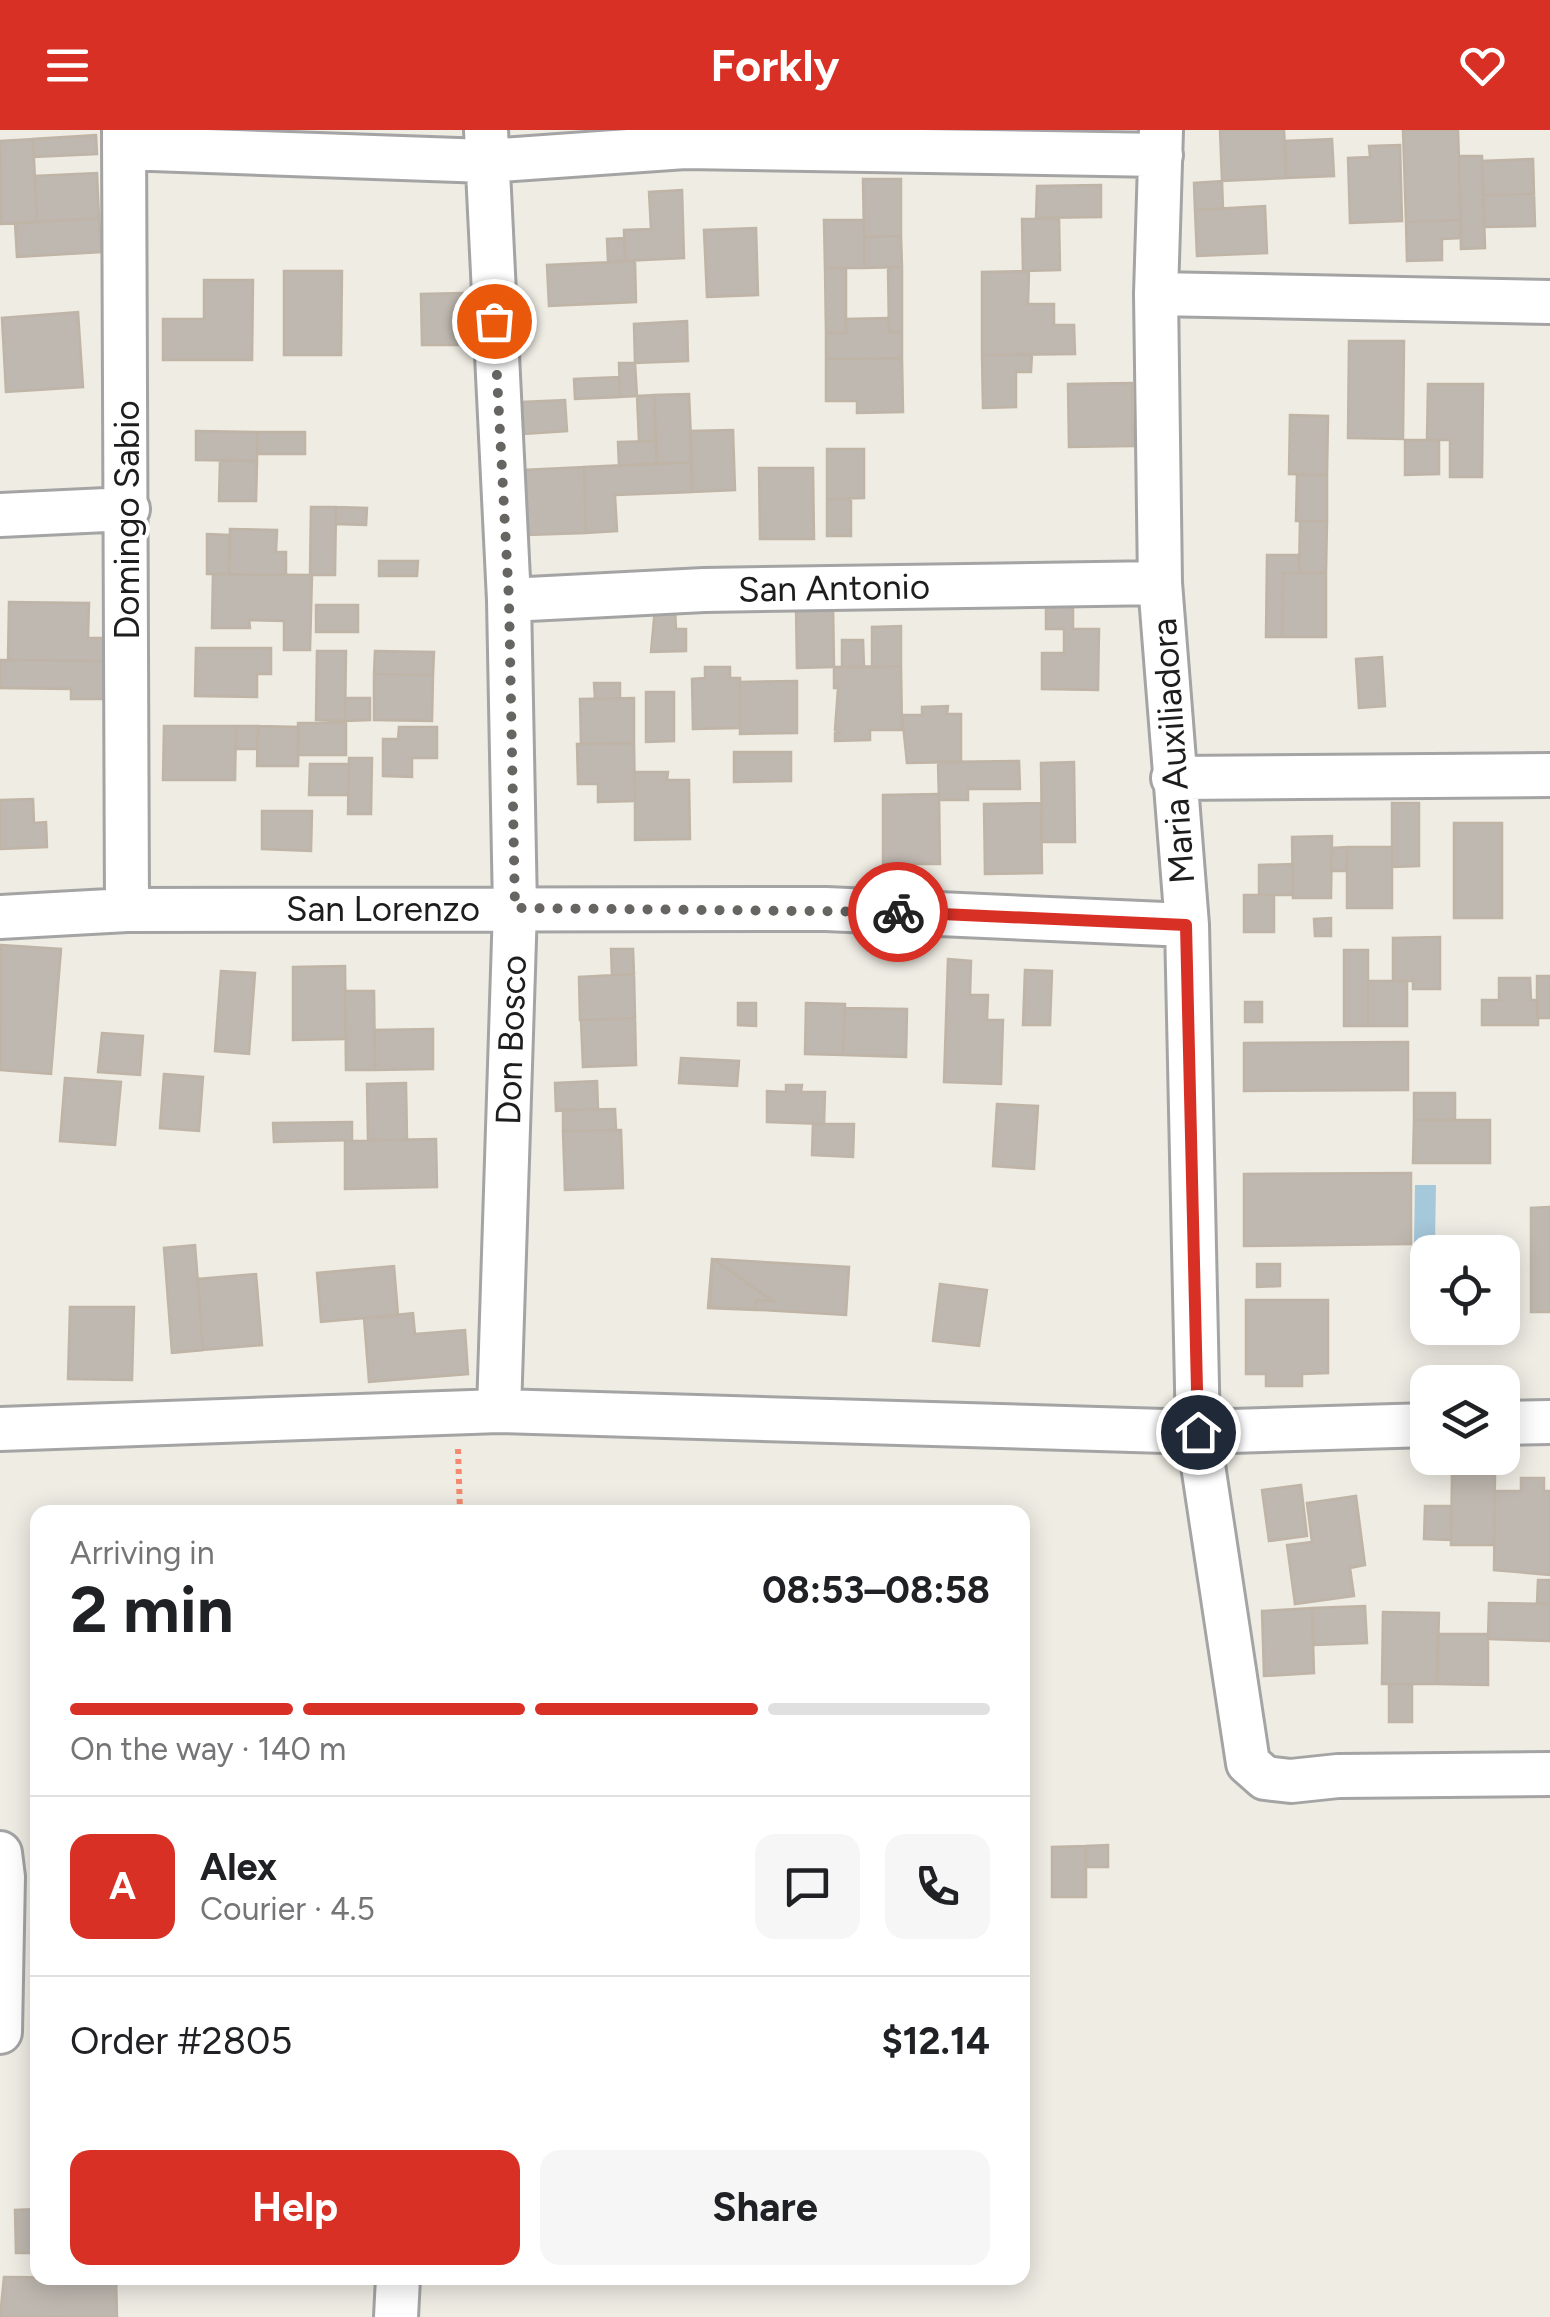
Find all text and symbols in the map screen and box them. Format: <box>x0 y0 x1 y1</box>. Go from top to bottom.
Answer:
icon: menu <box>40 38 95 93</box>
text: Forkly <box>711 38 839 92</box>
icon: heart <box>1455 38 1510 93</box>
pin <box>452 279 537 364</box>
icon: bag <box>467 294 522 349</box>
street label: Domingo Sabio <box>106 400 148 640</box>
street label: San Antonio <box>738 565 930 611</box>
street label: Maria Auxiliadora <box>1143 617 1203 885</box>
courier <box>848 862 948 962</box>
icon: bike <box>871 885 926 940</box>
street label: San Lorenzo <box>286 888 480 930</box>
street label: Don Bosco <box>487 954 535 1126</box>
map controls <box>1410 1235 1520 1475</box>
button: locate <box>1410 1235 1520 1345</box>
button: layers <box>1410 1365 1520 1475</box>
pin <box>1156 1390 1241 1475</box>
icon: home <box>1171 1405 1226 1460</box>
text: Arriving in <box>70 1534 215 1572</box>
text: 08:53–08:58 <box>762 1567 990 1613</box>
text: 2 min <box>70 1570 234 1648</box>
text: On the way · 140 m <box>70 1730 346 1768</box>
button: chat <box>755 1834 860 1939</box>
button: phone <box>885 1834 990 1939</box>
text: Alex <box>200 1844 277 1890</box>
text: A <box>109 1863 136 1909</box>
text: Courier · 4.5 <box>200 1890 375 1928</box>
text: Order #2805 <box>70 2018 292 2064</box>
text: $12.14 <box>881 2018 990 2064</box>
button: Help <box>70 2150 520 2265</box>
button: Share <box>540 2150 990 2265</box>

